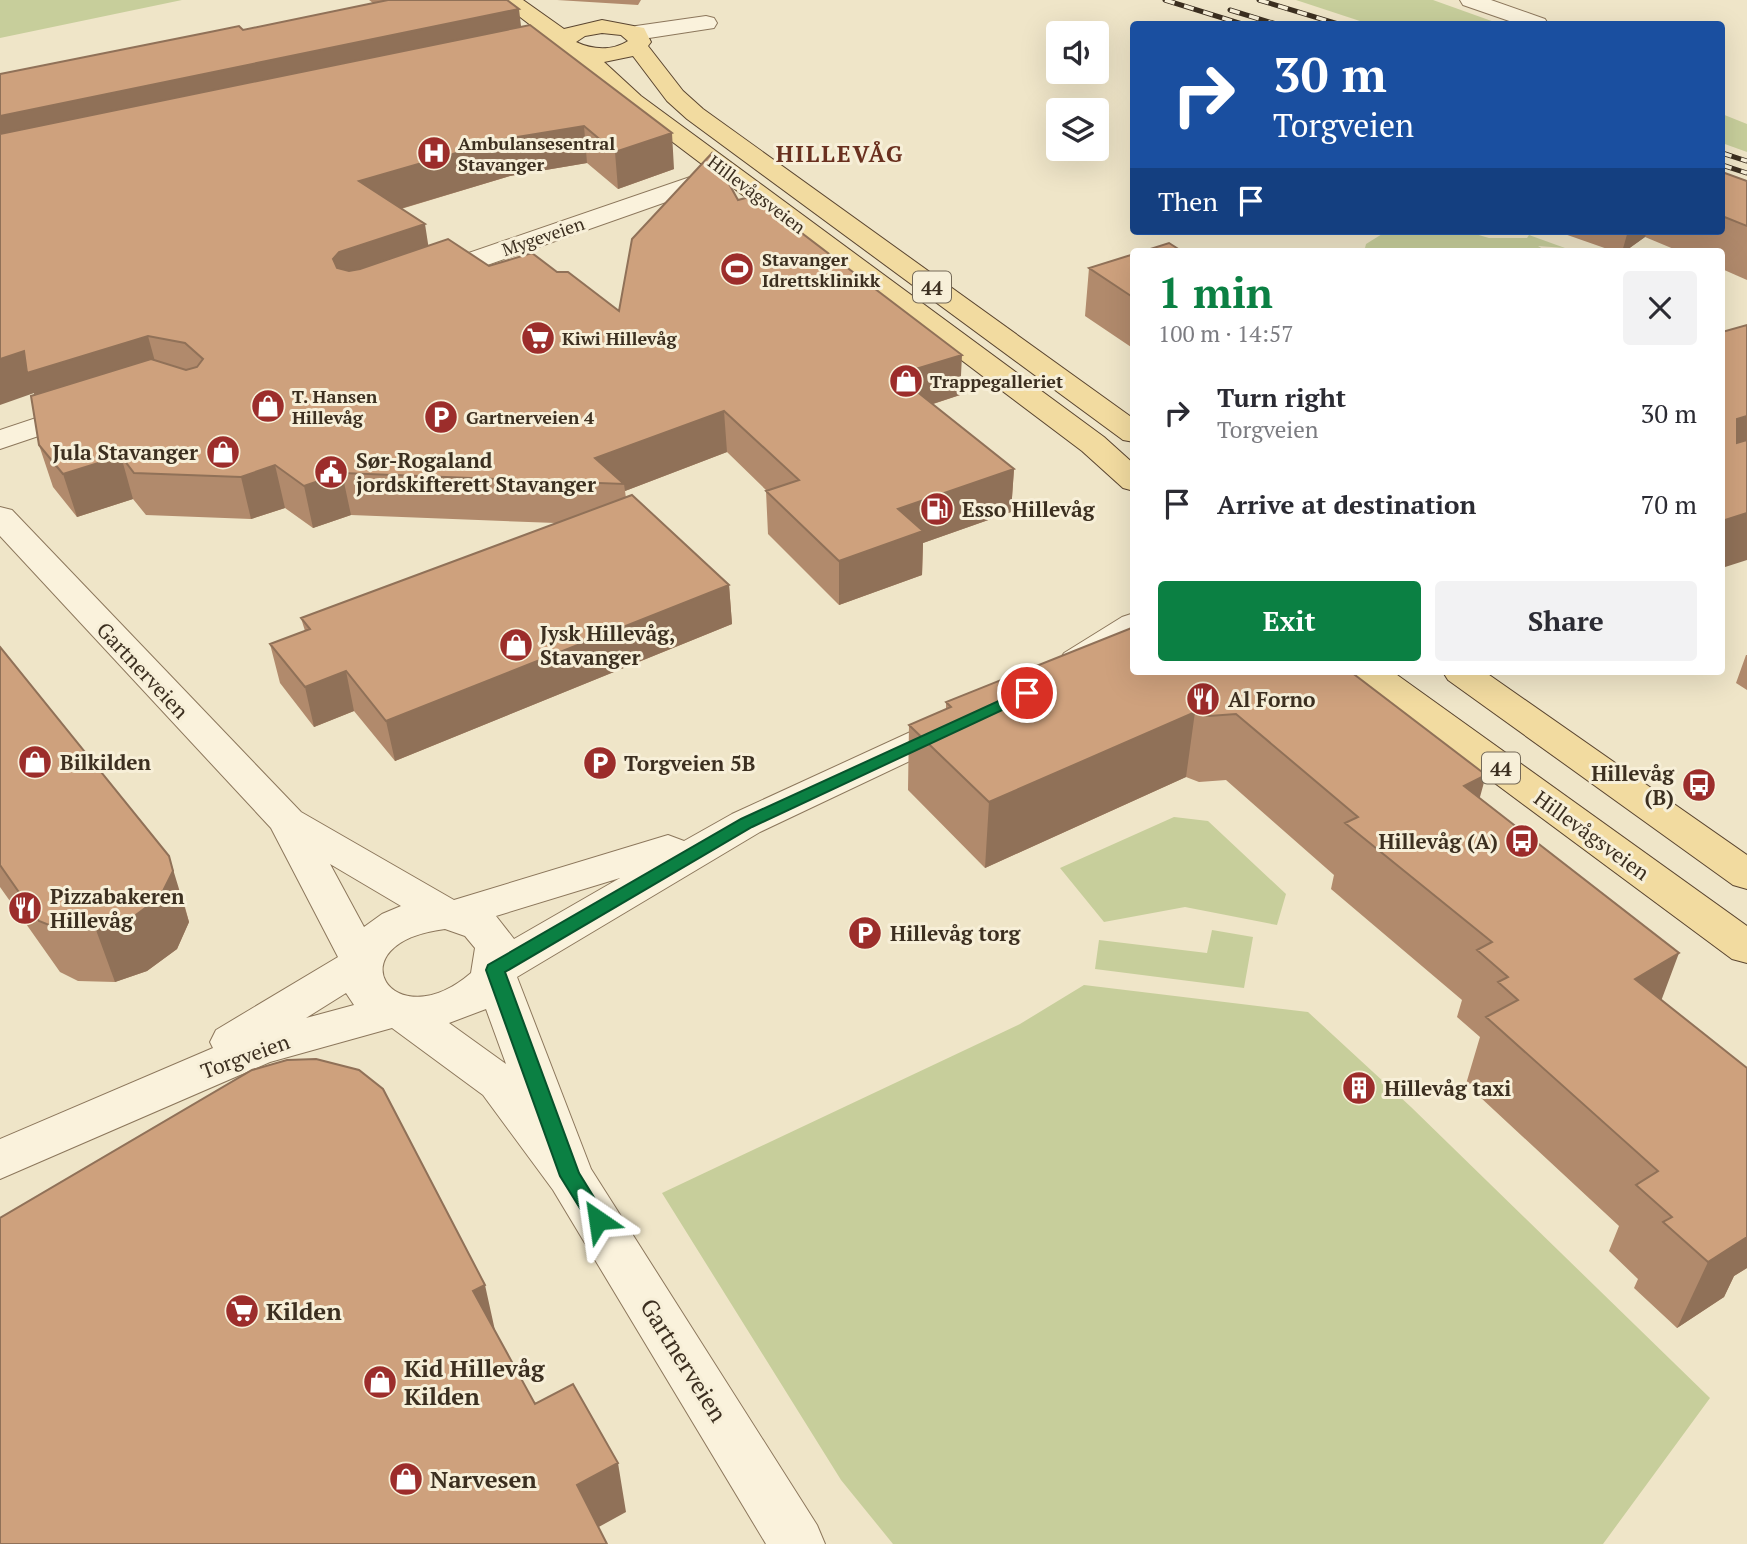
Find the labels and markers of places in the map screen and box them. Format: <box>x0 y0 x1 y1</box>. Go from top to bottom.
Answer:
place label: Ambulansesentral Stavanger <box>458 131 615 176</box>
hospital icon: Ambulansesentral Stavanger <box>415 134 453 172</box>
place label: Stavanger Idrettsklinikk <box>762 247 881 292</box>
sports icon: Stavanger Idrettsklinikk <box>718 250 756 288</box>
supermarket icon: Kiwi Hillevåg <box>519 319 557 357</box>
place label: Kiwi Hillevåg <box>562 326 678 350</box>
shop icon: Trappegalleriet <box>887 362 925 400</box>
place label: Trappegalleriet <box>930 369 1063 393</box>
place label: T. Hansen Hillevåg <box>292 384 378 429</box>
shop icon: T. Hansen Hillevåg <box>249 387 287 425</box>
parking icon: Gartnerveien 4 <box>422 398 460 436</box>
place label: Gartnerveien 4 <box>466 405 595 429</box>
shop icon: Jula Stavanger <box>204 433 242 471</box>
place label: Jula Stavanger <box>52 438 198 466</box>
place label: Sør-Rogaland jordskifterett Stavanger <box>356 446 596 498</box>
public building icon: Sør-Rogaland jordskifterett Stavanger <box>312 453 350 491</box>
fuel station icon: Esso Hillevåg <box>918 490 956 528</box>
place label: Esso Hillevåg <box>962 495 1096 523</box>
place label: Jysk Hillevåg, Stavanger <box>540 619 675 671</box>
shop icon: Jysk Hillevåg, Stavanger <box>497 626 535 664</box>
pin <box>997 663 1057 723</box>
restaurant icon: Al Forno <box>1184 680 1222 718</box>
place label: Al Forno <box>1228 685 1316 713</box>
shop icon: Bilkilden <box>16 743 54 781</box>
parking icon: Torgveien 5B <box>581 744 619 782</box>
place label: Bilkilden <box>60 748 152 776</box>
place label: Torgveien 5B <box>624 749 755 777</box>
place label: Hillevåg (B) <box>1591 759 1675 811</box>
bus stop icon: Hillevåg (B) <box>1680 766 1718 804</box>
bus stop icon: Hillevåg (A) <box>1503 822 1541 860</box>
place label: Hillevåg (A) <box>1378 827 1498 855</box>
place label: Pizzabakeren Hillevåg <box>50 882 185 934</box>
restaurant icon: Pizzabakeren Hillevåg <box>6 889 44 927</box>
parking icon: Hillevåg torg <box>846 914 884 952</box>
place label: Hillevåg torg <box>890 919 1021 947</box>
building icon: Hillevåg taxi <box>1340 1069 1378 1107</box>
place label: Hillevåg taxi <box>1384 1074 1511 1102</box>
supermarket icon: Kilden <box>223 1292 261 1330</box>
place label: Kilden <box>266 1295 342 1327</box>
place label: Kid Hillevåg Kilden <box>404 1352 545 1412</box>
shop icon: Kid Hillevåg Kilden <box>361 1363 399 1401</box>
shop icon: Narvesen <box>387 1460 425 1498</box>
place label: Narvesen <box>430 1463 537 1495</box>

